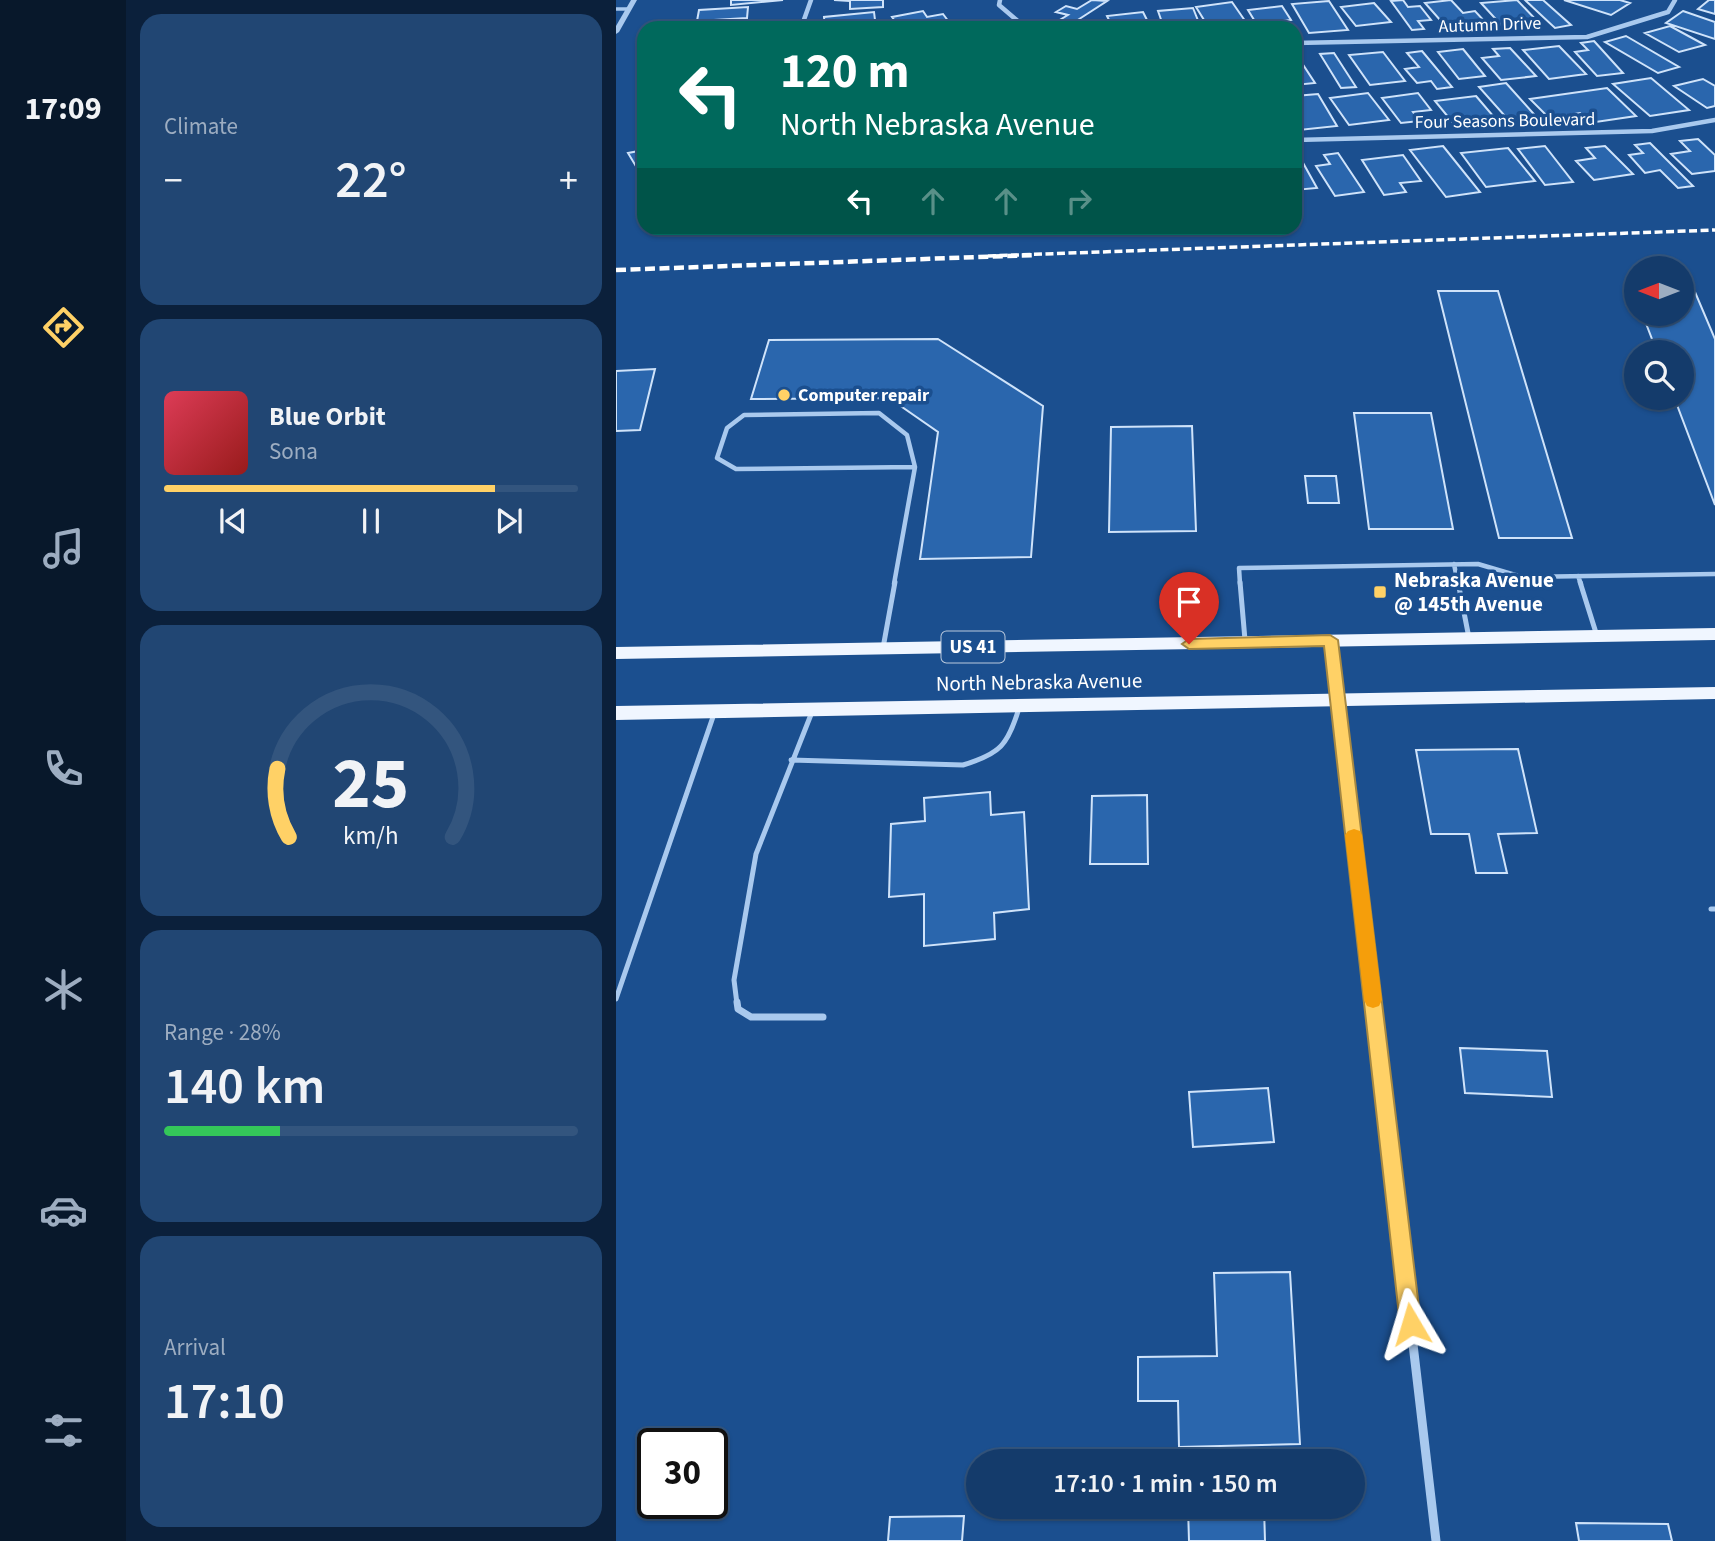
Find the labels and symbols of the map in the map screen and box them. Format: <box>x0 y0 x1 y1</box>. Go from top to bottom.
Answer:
street label: Autumn Drive <box>1438 11 1542 39</box>
street label: Four Seasons Boulevard <box>1414 107 1596 135</box>
north arrow <box>1624 256 1694 326</box>
place label: Computer repair <box>798 383 930 408</box>
marker: Computer repair <box>776 387 792 403</box>
place label: Nebraska Avenue @ 145th Avenue <box>1394 565 1554 619</box>
pin <box>1159 572 1219 644</box>
marker: Nebraska Avenue @ 145th Avenue <box>1372 584 1388 600</box>
road number: US 41 <box>942 632 1004 662</box>
street label: North Nebraska Avenue <box>936 665 1142 699</box>
position arrow <box>1374 1287 1448 1361</box>
speed limit sign: 30 <box>637 1428 728 1519</box>

